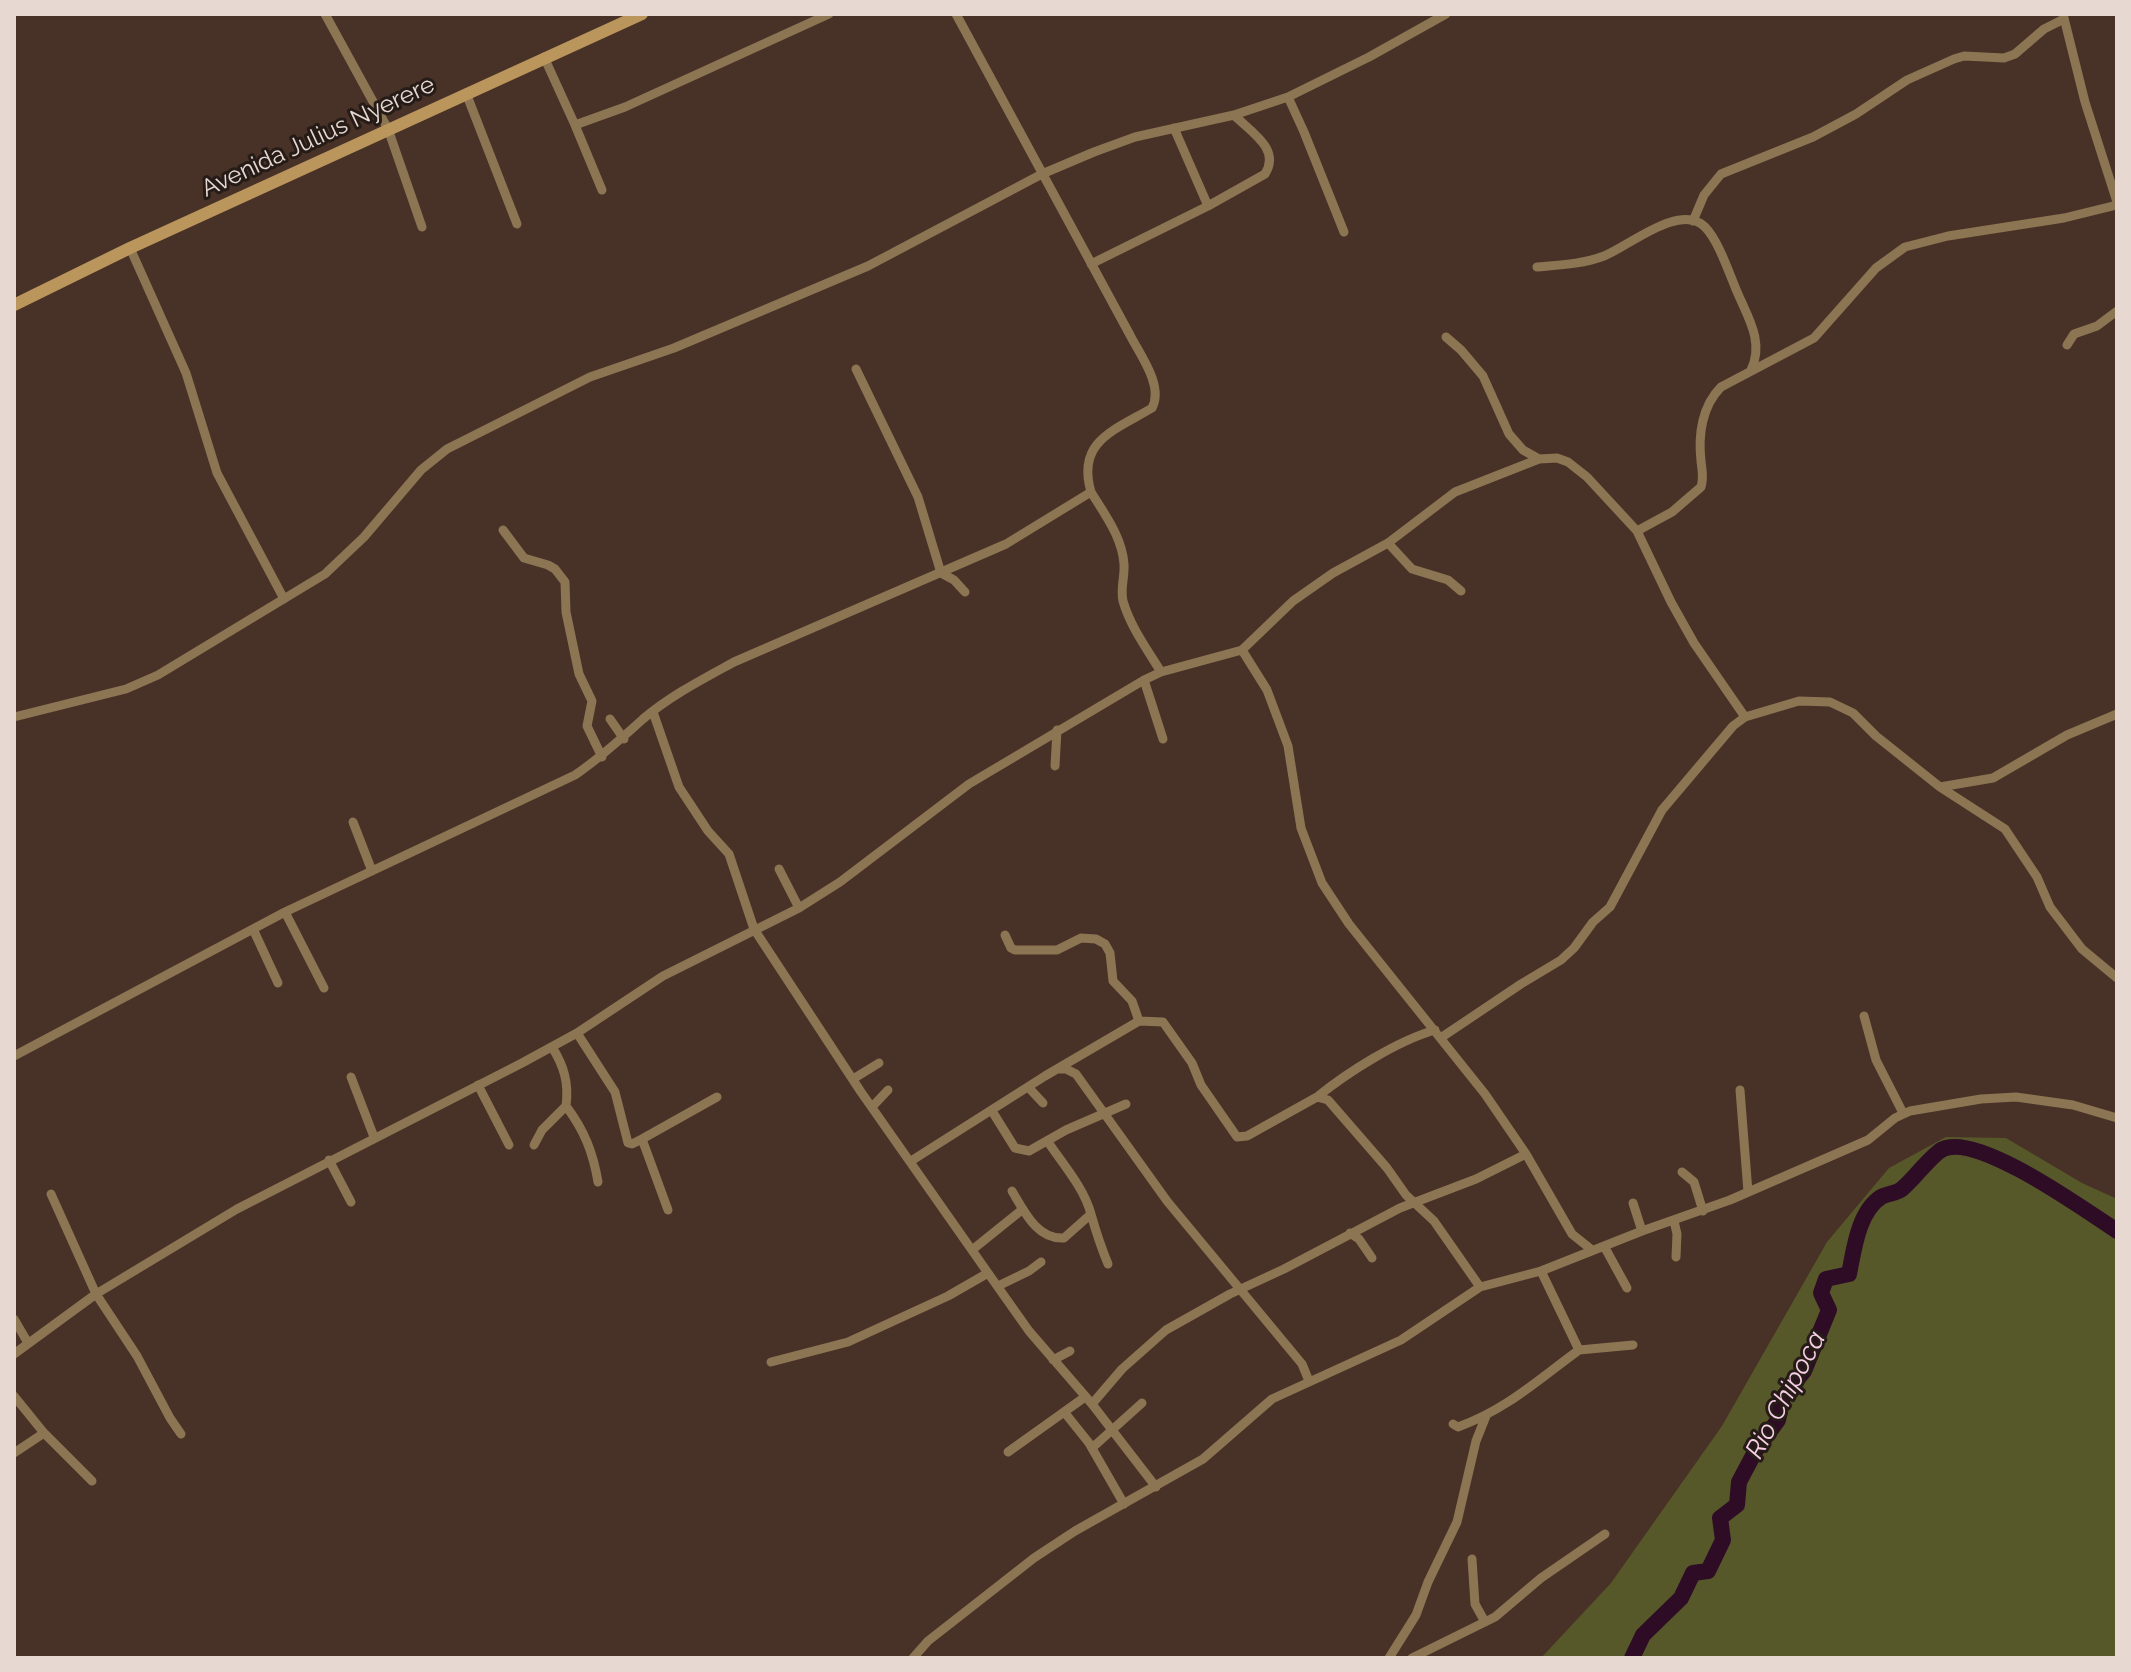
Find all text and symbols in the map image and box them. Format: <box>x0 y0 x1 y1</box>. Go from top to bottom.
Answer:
street label: Avenida Julius Nyerere <box>197 70 439 204</box>
water label: Rio Chipoca <box>1739 1326 1833 1464</box>

